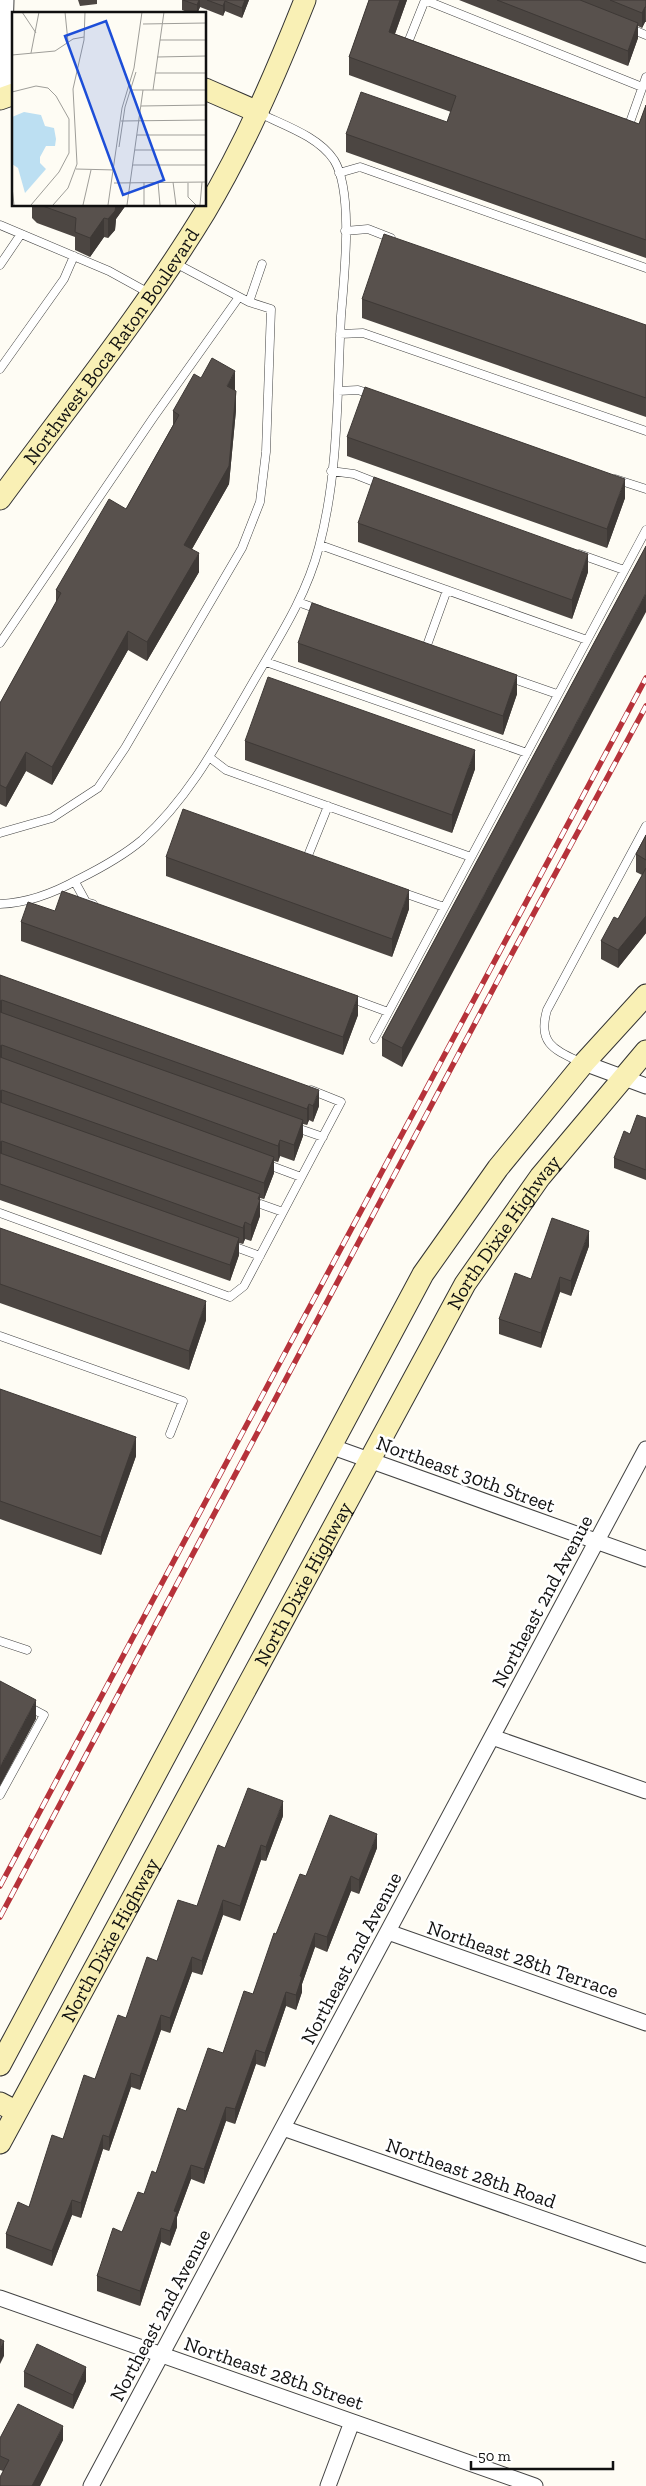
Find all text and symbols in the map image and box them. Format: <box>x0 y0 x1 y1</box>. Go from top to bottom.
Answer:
inset map <box>12 12 206 206</box>
street label: Northwest Boca Raton Boulevard <box>18 224 204 469</box>
street label: North Dixie Highway <box>441 1150 566 1314</box>
street label: Northeast 30th Street <box>373 1431 559 1518</box>
street label: North Dixie Highway <box>249 1497 357 1670</box>
street label: Northeast 2nd Avenue <box>486 1511 598 1691</box>
street label: North Dixie Highway <box>56 1853 164 2026</box>
street label: Northeast 2nd Avenue <box>295 1868 407 2048</box>
street label: Northeast 28th Terrace <box>424 1915 622 2003</box>
street label: Northeast 28th Road <box>383 2133 559 2213</box>
street label: Northeast 2nd Avenue <box>104 2225 216 2405</box>
street label: Northeast 28th Street <box>181 2331 367 2415</box>
scale bar <box>471 2438 614 2470</box>
text: 50 m <box>478 2447 511 2465</box>

